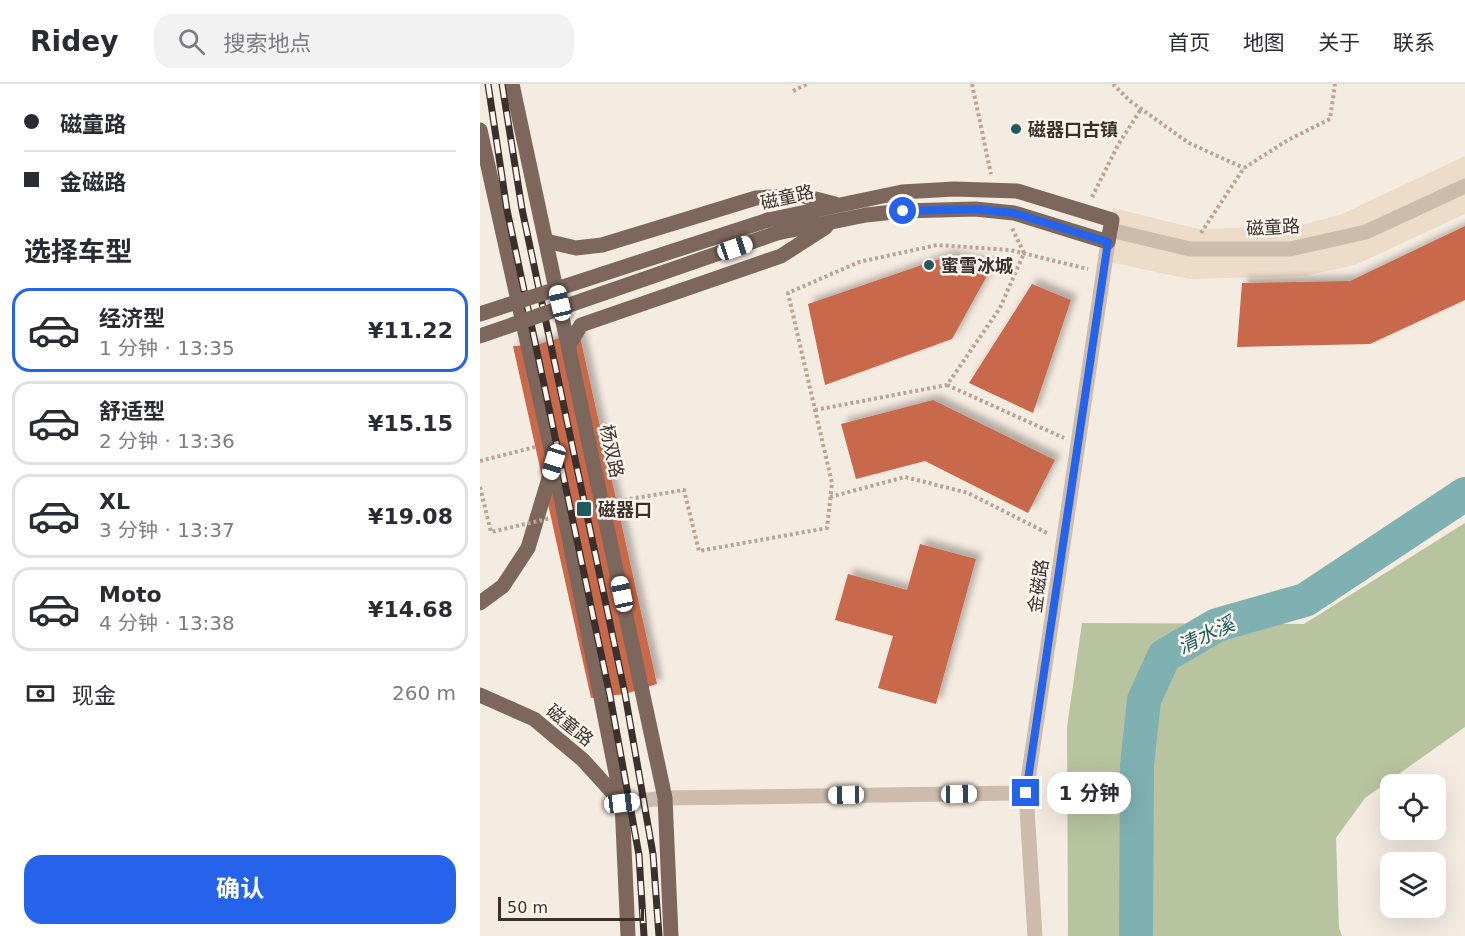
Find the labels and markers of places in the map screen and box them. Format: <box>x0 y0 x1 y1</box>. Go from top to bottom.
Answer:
place label: 磁器口古镇 <box>1028 119 1118 140</box>
marker: 磁器口古镇 <box>1009 122 1023 136</box>
place label: 蜜雪冰城 <box>941 255 1013 276</box>
marker: 蜜雪冰城 <box>922 258 936 272</box>
place label: 磁器口 <box>598 499 652 520</box>
marker: 磁器口 <box>575 500 593 518</box>

